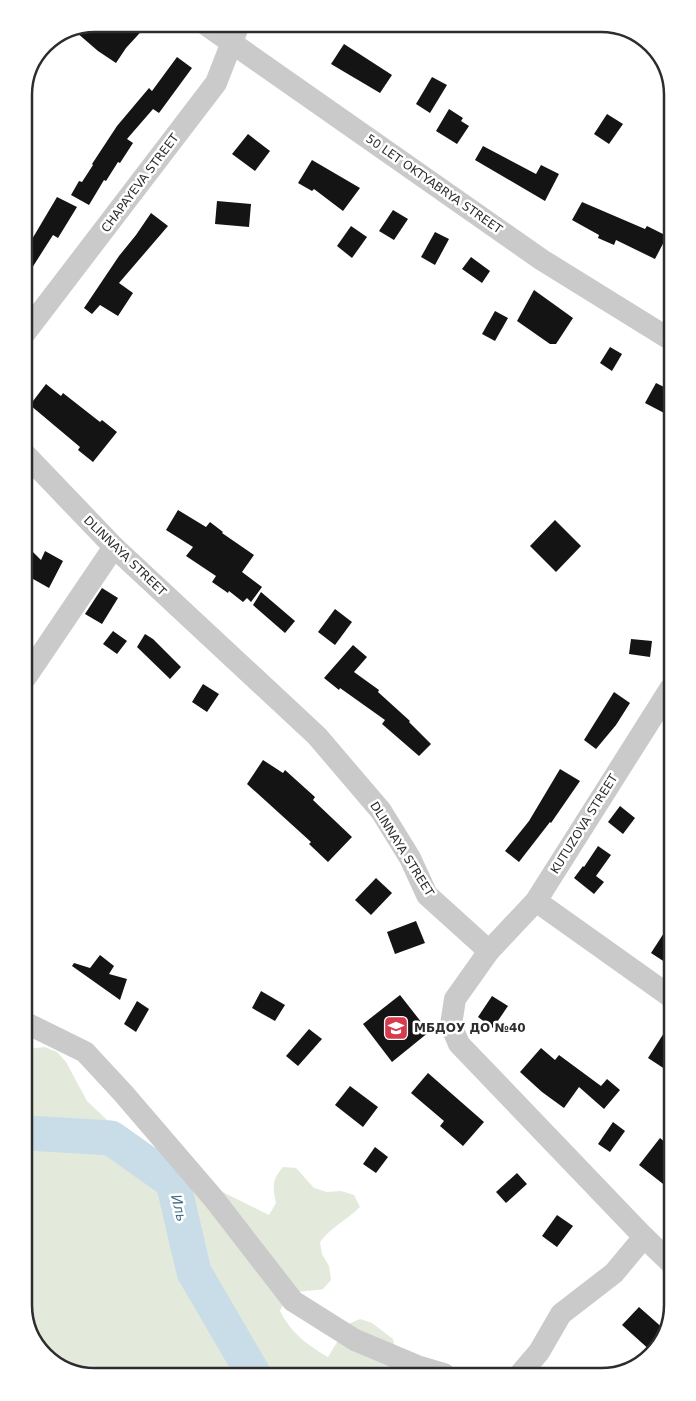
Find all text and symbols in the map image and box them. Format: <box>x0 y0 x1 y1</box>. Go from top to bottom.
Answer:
street label: CHAPAYEVA STREET <box>98 131 182 235</box>
street label: 50 LET OKTYABRYA STREET <box>363 132 505 237</box>
street label: DLINNAYA STREET <box>81 513 170 599</box>
street label: KUTUZOVA STREET <box>548 771 621 876</box>
street label: DLINNAYA STREET <box>367 799 437 899</box>
school or university icon: МБДОУ ДО №40 <box>383 1015 409 1041</box>
place label: МБДОУ ДО №40 <box>414 1021 526 1035</box>
water label: Иль <box>168 1193 190 1223</box>

